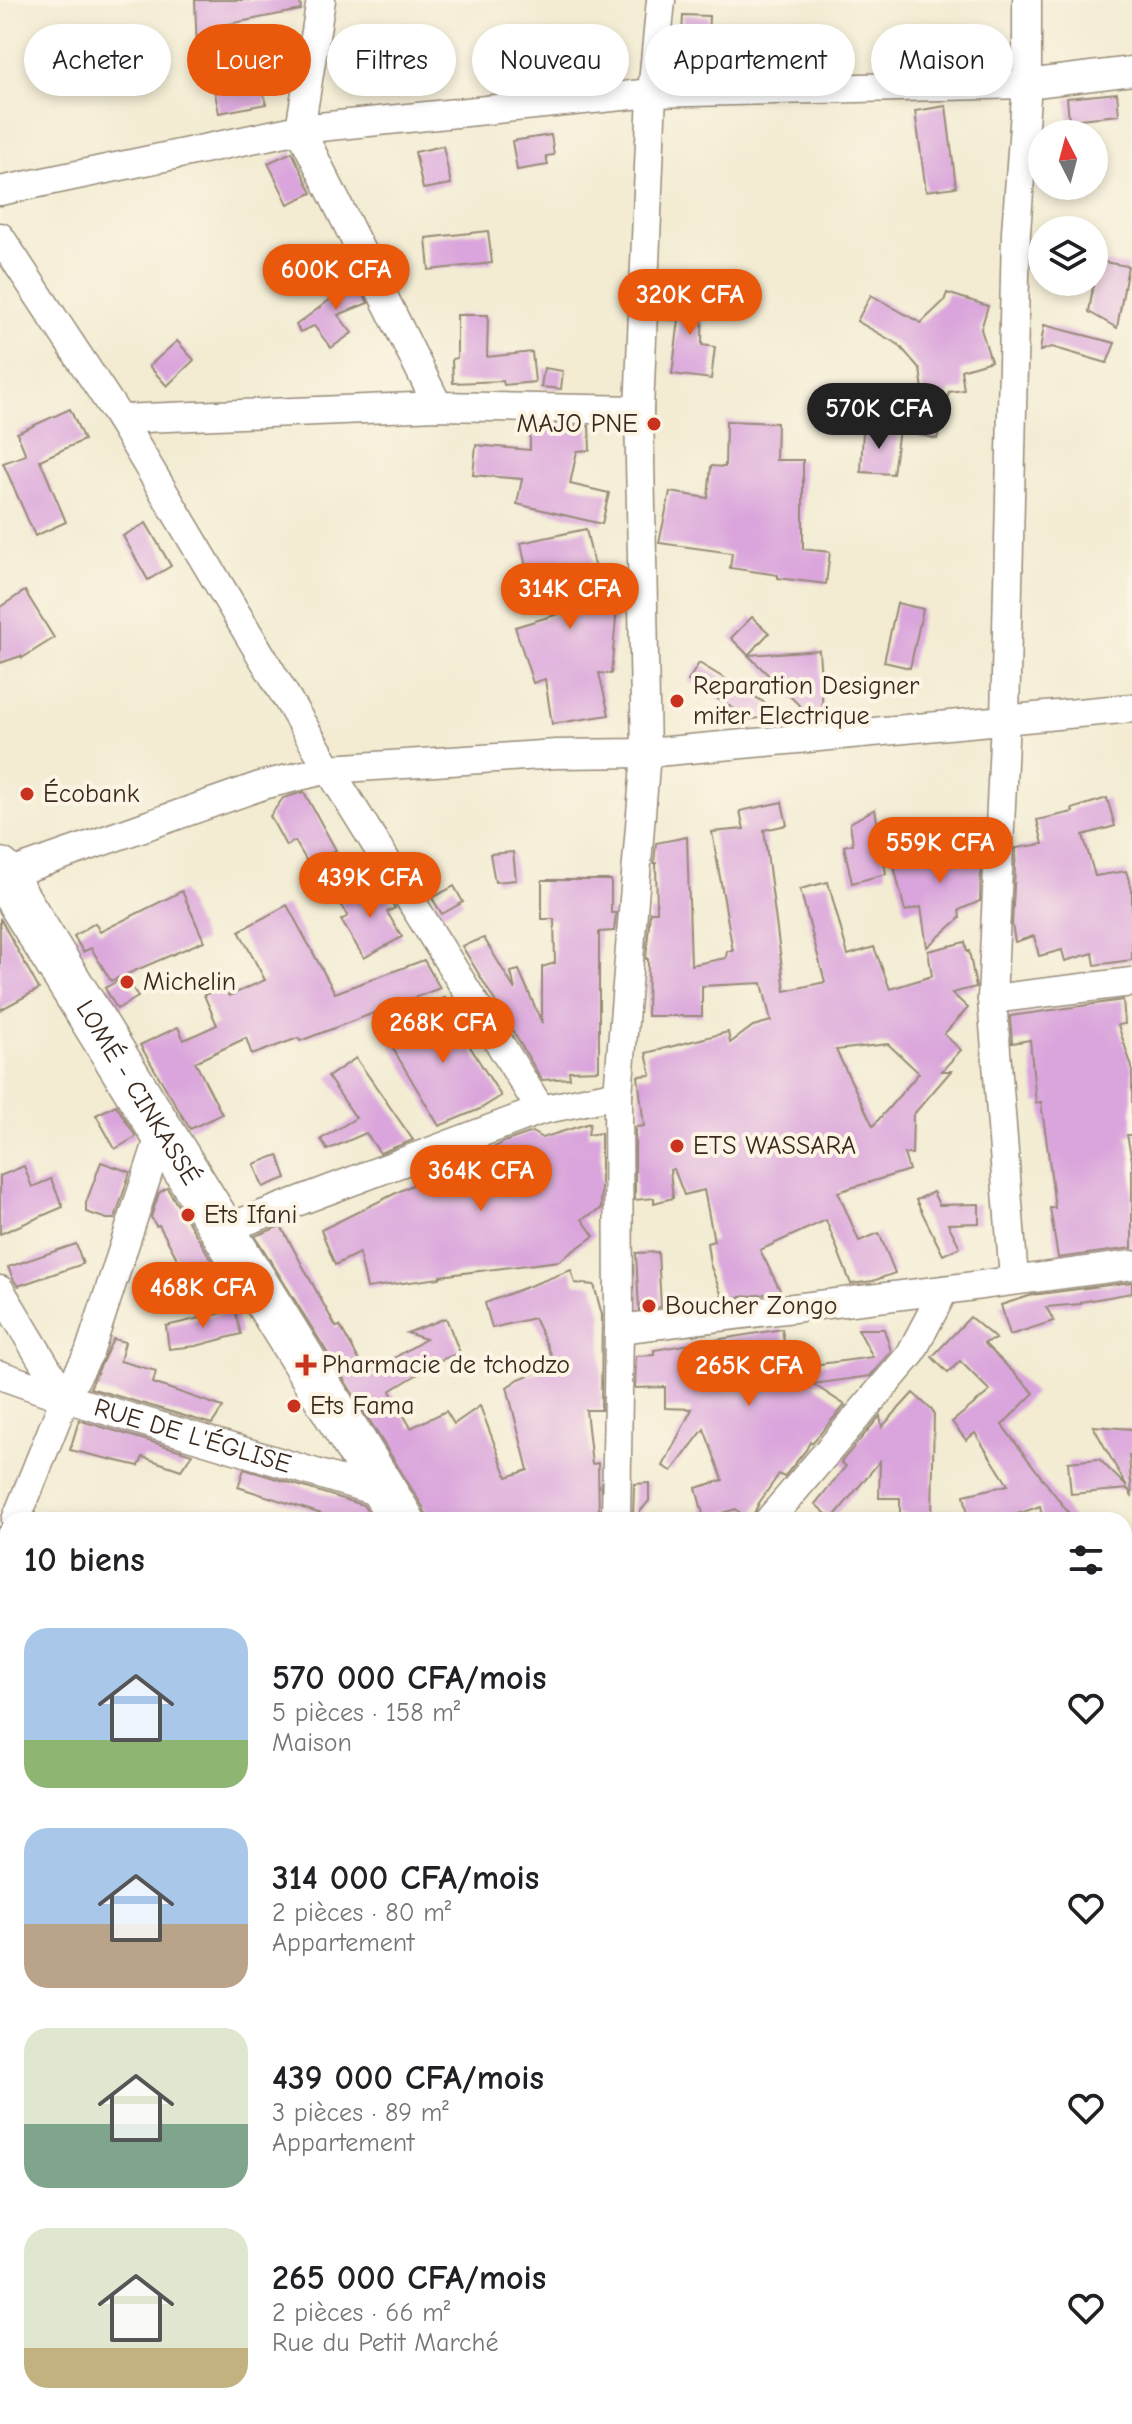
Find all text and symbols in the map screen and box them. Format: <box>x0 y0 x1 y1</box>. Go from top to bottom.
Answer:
chip: Acheter <box>24 24 171 96</box>
chip: Louer <box>187 24 311 96</box>
chip: Filtres <box>327 24 456 96</box>
chip: Nouveau <box>472 24 629 96</box>
chip: Appartement <box>645 24 855 96</box>
chip: Maison <box>871 24 1013 96</box>
north arrow <box>1028 120 1108 200</box>
map controls <box>1028 120 1108 296</box>
button: layers <box>1028 216 1108 296</box>
pin: 600K CFA <box>253 244 419 312</box>
text: 600K CFA <box>281 255 391 285</box>
pin: 320K CFA <box>607 269 773 337</box>
text: 320K CFA <box>636 280 744 310</box>
pin: 570K CFA <box>796 383 962 451</box>
text: 570K CFA <box>825 394 933 424</box>
place label: MAJO PNE <box>516 409 638 439</box>
marker: MAJO PNE <box>645 415 663 433</box>
pin: 314K CFA <box>487 563 653 631</box>
text: 314K CFA <box>519 574 621 604</box>
place label: Reparation Designer miter Electrique <box>693 671 920 731</box>
marker: Reparation Designer miter Electrique <box>668 692 686 710</box>
place label: Écobank <box>43 778 140 809</box>
marker: Écobank <box>18 785 36 803</box>
pin: 559K CFA <box>857 817 1023 885</box>
text: 559K CFA <box>886 828 994 858</box>
pin: 439K CFA <box>287 852 453 920</box>
text: 439K CFA <box>317 863 423 893</box>
place label: Michelin <box>143 967 236 997</box>
marker: Michelin <box>118 973 136 991</box>
street label: LOMÉ - CINKASSÉ <box>69 995 207 1191</box>
pin: 268K CFA <box>360 997 526 1065</box>
text: 268K CFA <box>389 1008 497 1038</box>
place label: ETS WASSARA <box>693 1131 856 1161</box>
marker: ETS WASSARA <box>668 1137 686 1155</box>
pin: 364K CFA <box>398 1145 564 1213</box>
text: 364K CFA <box>428 1156 534 1186</box>
place label: Ets Ifani <box>204 1200 297 1230</box>
marker: Ets Ifani <box>179 1206 197 1224</box>
pin: 468K CFA <box>120 1262 286 1330</box>
text: 468K CFA <box>150 1273 256 1303</box>
place label: Boucher Zongo <box>665 1291 837 1321</box>
marker: Boucher Zongo <box>640 1297 658 1315</box>
pin: 265K CFA <box>666 1340 832 1408</box>
place label: Pharmacie de tchodzo <box>322 1350 570 1380</box>
text: 265K CFA <box>695 1351 803 1381</box>
marker: Pharmacie de tchodzo <box>297 1356 315 1374</box>
place label: Ets Fama <box>310 1391 414 1421</box>
street label: RUE DE L'ÉGLISE <box>90 1393 295 1480</box>
marker: Ets Fama <box>285 1397 303 1415</box>
icon: filters <box>1064 1538 1108 1582</box>
text: 10 biens <box>24 1540 145 1580</box>
text: 570 000 CFA/mois <box>272 1658 546 1698</box>
icon: home <box>88 1660 184 1756</box>
icon: heart <box>1064 1686 1108 1730</box>
text: 5 pièces · 158 m² <box>272 1698 460 1728</box>
text: Maison <box>272 1728 352 1758</box>
text: 314 000 CFA/mois <box>272 1858 539 1898</box>
icon: home <box>88 1860 184 1956</box>
icon: heart <box>1064 1886 1108 1930</box>
text: 2 pièces · 80 m² <box>272 1898 451 1928</box>
text: Appartement <box>272 1928 415 1958</box>
text: 439 000 CFA/mois <box>272 2058 544 2098</box>
icon: home <box>88 2060 184 2156</box>
icon: heart <box>1064 2086 1108 2130</box>
text: 3 pièces · 89 m² <box>272 2098 449 2128</box>
text: Appartement <box>272 2128 415 2158</box>
text: 265 000 CFA/mois <box>272 2258 546 2298</box>
icon: home <box>88 2260 184 2356</box>
icon: heart <box>1064 2286 1108 2330</box>
text: 2 pièces · 66 m² <box>272 2298 450 2328</box>
text: Rue du Petit Marché <box>272 2328 498 2358</box>

